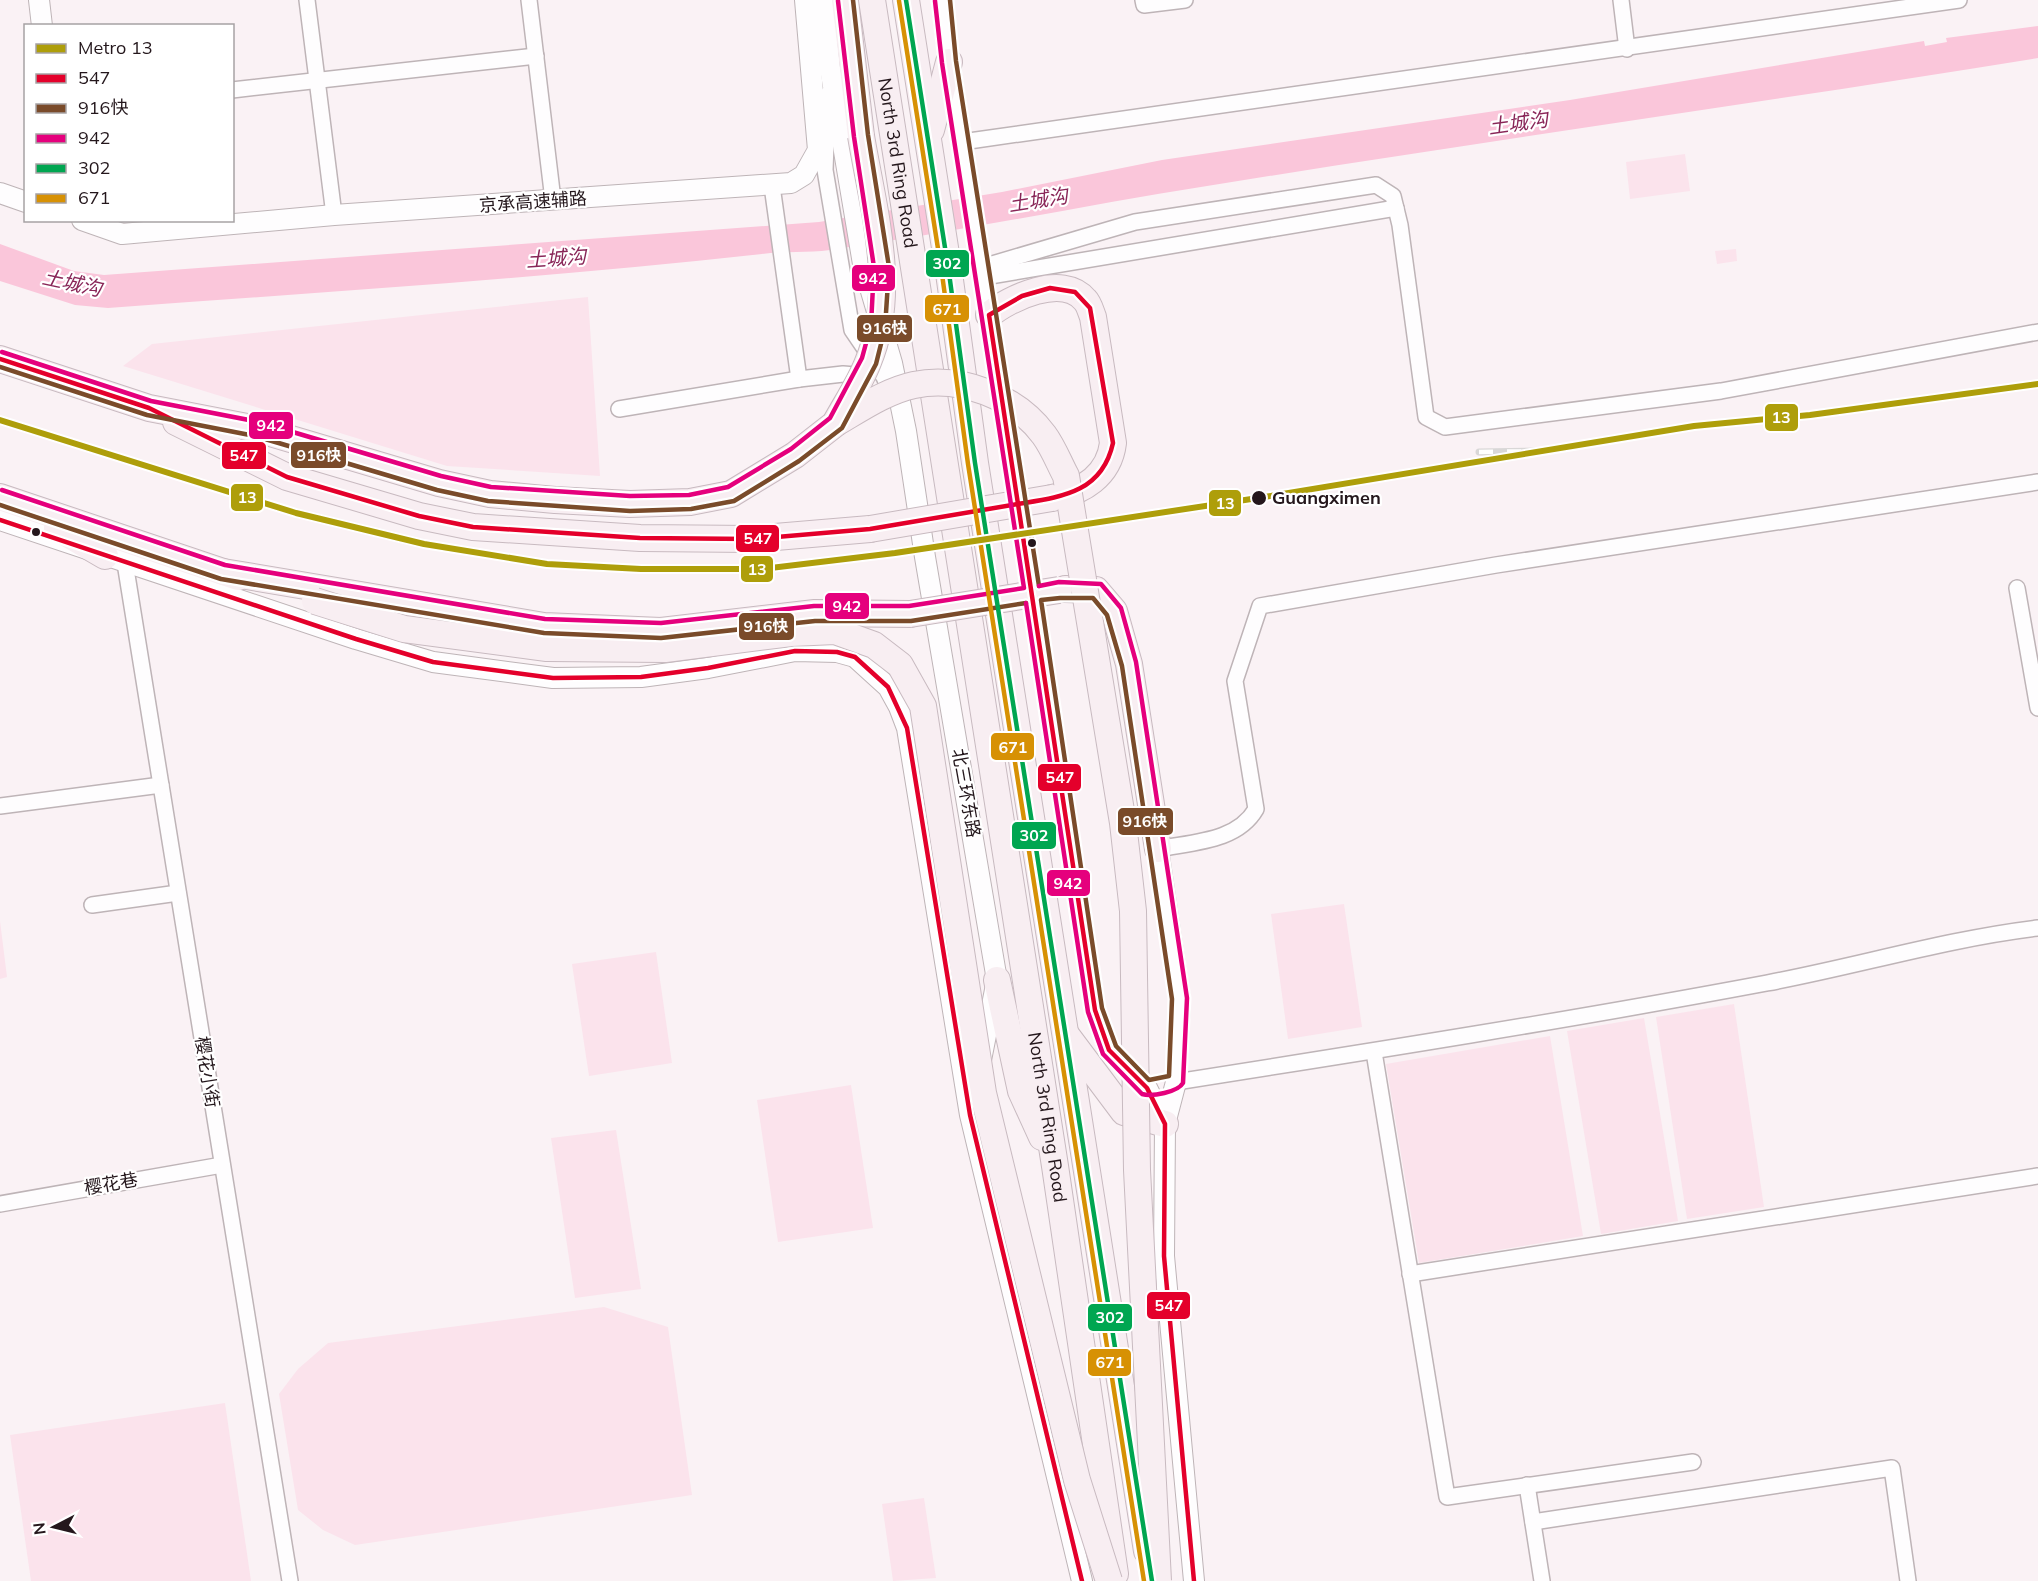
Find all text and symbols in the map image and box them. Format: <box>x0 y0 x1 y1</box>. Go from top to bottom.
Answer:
legend <box>24 24 234 222</box>
text: Metro 13 <box>78 36 153 59</box>
text: 547 <box>78 66 110 89</box>
street label: North 3rd Ring Road <box>873 76 923 250</box>
text: 916快 <box>78 96 128 119</box>
water label: 土城沟 <box>1486 106 1551 139</box>
text: 942 <box>78 126 110 149</box>
text: 302 <box>78 156 110 179</box>
water label: 土城沟 <box>1006 182 1071 217</box>
text: 671 <box>78 186 110 209</box>
street label: 京承高速辅路 <box>478 186 588 217</box>
water label: 土城沟 <box>525 243 589 272</box>
line badge: 302 <box>925 249 970 278</box>
text: 302 <box>933 253 961 273</box>
water label: 土城沟 <box>40 264 106 301</box>
line badge: 942 <box>851 264 896 292</box>
text: 942 <box>859 268 887 288</box>
line badge: 671 <box>924 294 970 323</box>
text: 671 <box>933 299 961 319</box>
line badge: 916快 <box>856 314 913 343</box>
text: 916快 <box>863 318 907 338</box>
line badge: 13 <box>1764 403 1799 432</box>
text: 13 <box>1771 407 1791 427</box>
line badge: 942 <box>248 411 294 440</box>
text: 942 <box>257 415 285 435</box>
line badge: 547 <box>221 441 267 470</box>
line badge: 916快 <box>290 441 347 469</box>
text: 547 <box>230 445 258 465</box>
text: 916快 <box>297 445 341 465</box>
line badge: 13 <box>230 483 264 512</box>
place label: Guangximen <box>1272 486 1381 509</box>
text: 13 <box>237 487 257 507</box>
line badge: 13 <box>1208 489 1242 517</box>
marker: Guangximen <box>1250 489 1268 507</box>
text: 13 <box>1215 493 1235 513</box>
line badge: 547 <box>735 524 780 553</box>
unlabelled marker <box>30 526 42 538</box>
text: 547 <box>744 528 772 548</box>
unlabelled marker <box>1026 537 1038 549</box>
line badge: 13 <box>740 555 774 583</box>
text: 13 <box>747 559 767 579</box>
line badge: 942 <box>824 592 870 620</box>
text: 942 <box>833 596 861 616</box>
line badge: 916快 <box>738 612 795 641</box>
text: 916快 <box>744 616 788 636</box>
line badge: 671 <box>990 732 1035 761</box>
text: 671 <box>999 737 1027 757</box>
street label: 北三环东路 <box>947 747 986 839</box>
line badge: 547 <box>1037 763 1082 792</box>
text: 547 <box>1046 767 1074 787</box>
line badge: 916快 <box>1117 807 1174 836</box>
text: 916快 <box>1123 811 1167 831</box>
line badge: 302 <box>1011 821 1057 850</box>
text: 302 <box>1020 825 1048 845</box>
line badge: 942 <box>1046 869 1091 897</box>
text: 942 <box>1054 873 1082 893</box>
street label: North 3rd Ring Road <box>1023 1030 1072 1204</box>
street label: 樱花小街 <box>191 1035 224 1109</box>
street label: 樱花巷 <box>82 1167 139 1200</box>
line badge: 547 <box>1146 1291 1191 1320</box>
text: 547 <box>1155 1295 1183 1315</box>
line badge: 302 <box>1087 1303 1133 1332</box>
text: 302 <box>1096 1307 1124 1327</box>
line badge: 671 <box>1087 1348 1132 1377</box>
text: 671 <box>1096 1352 1124 1372</box>
north arrow <box>24 1497 84 1557</box>
text: N <box>28 1522 50 1536</box>

